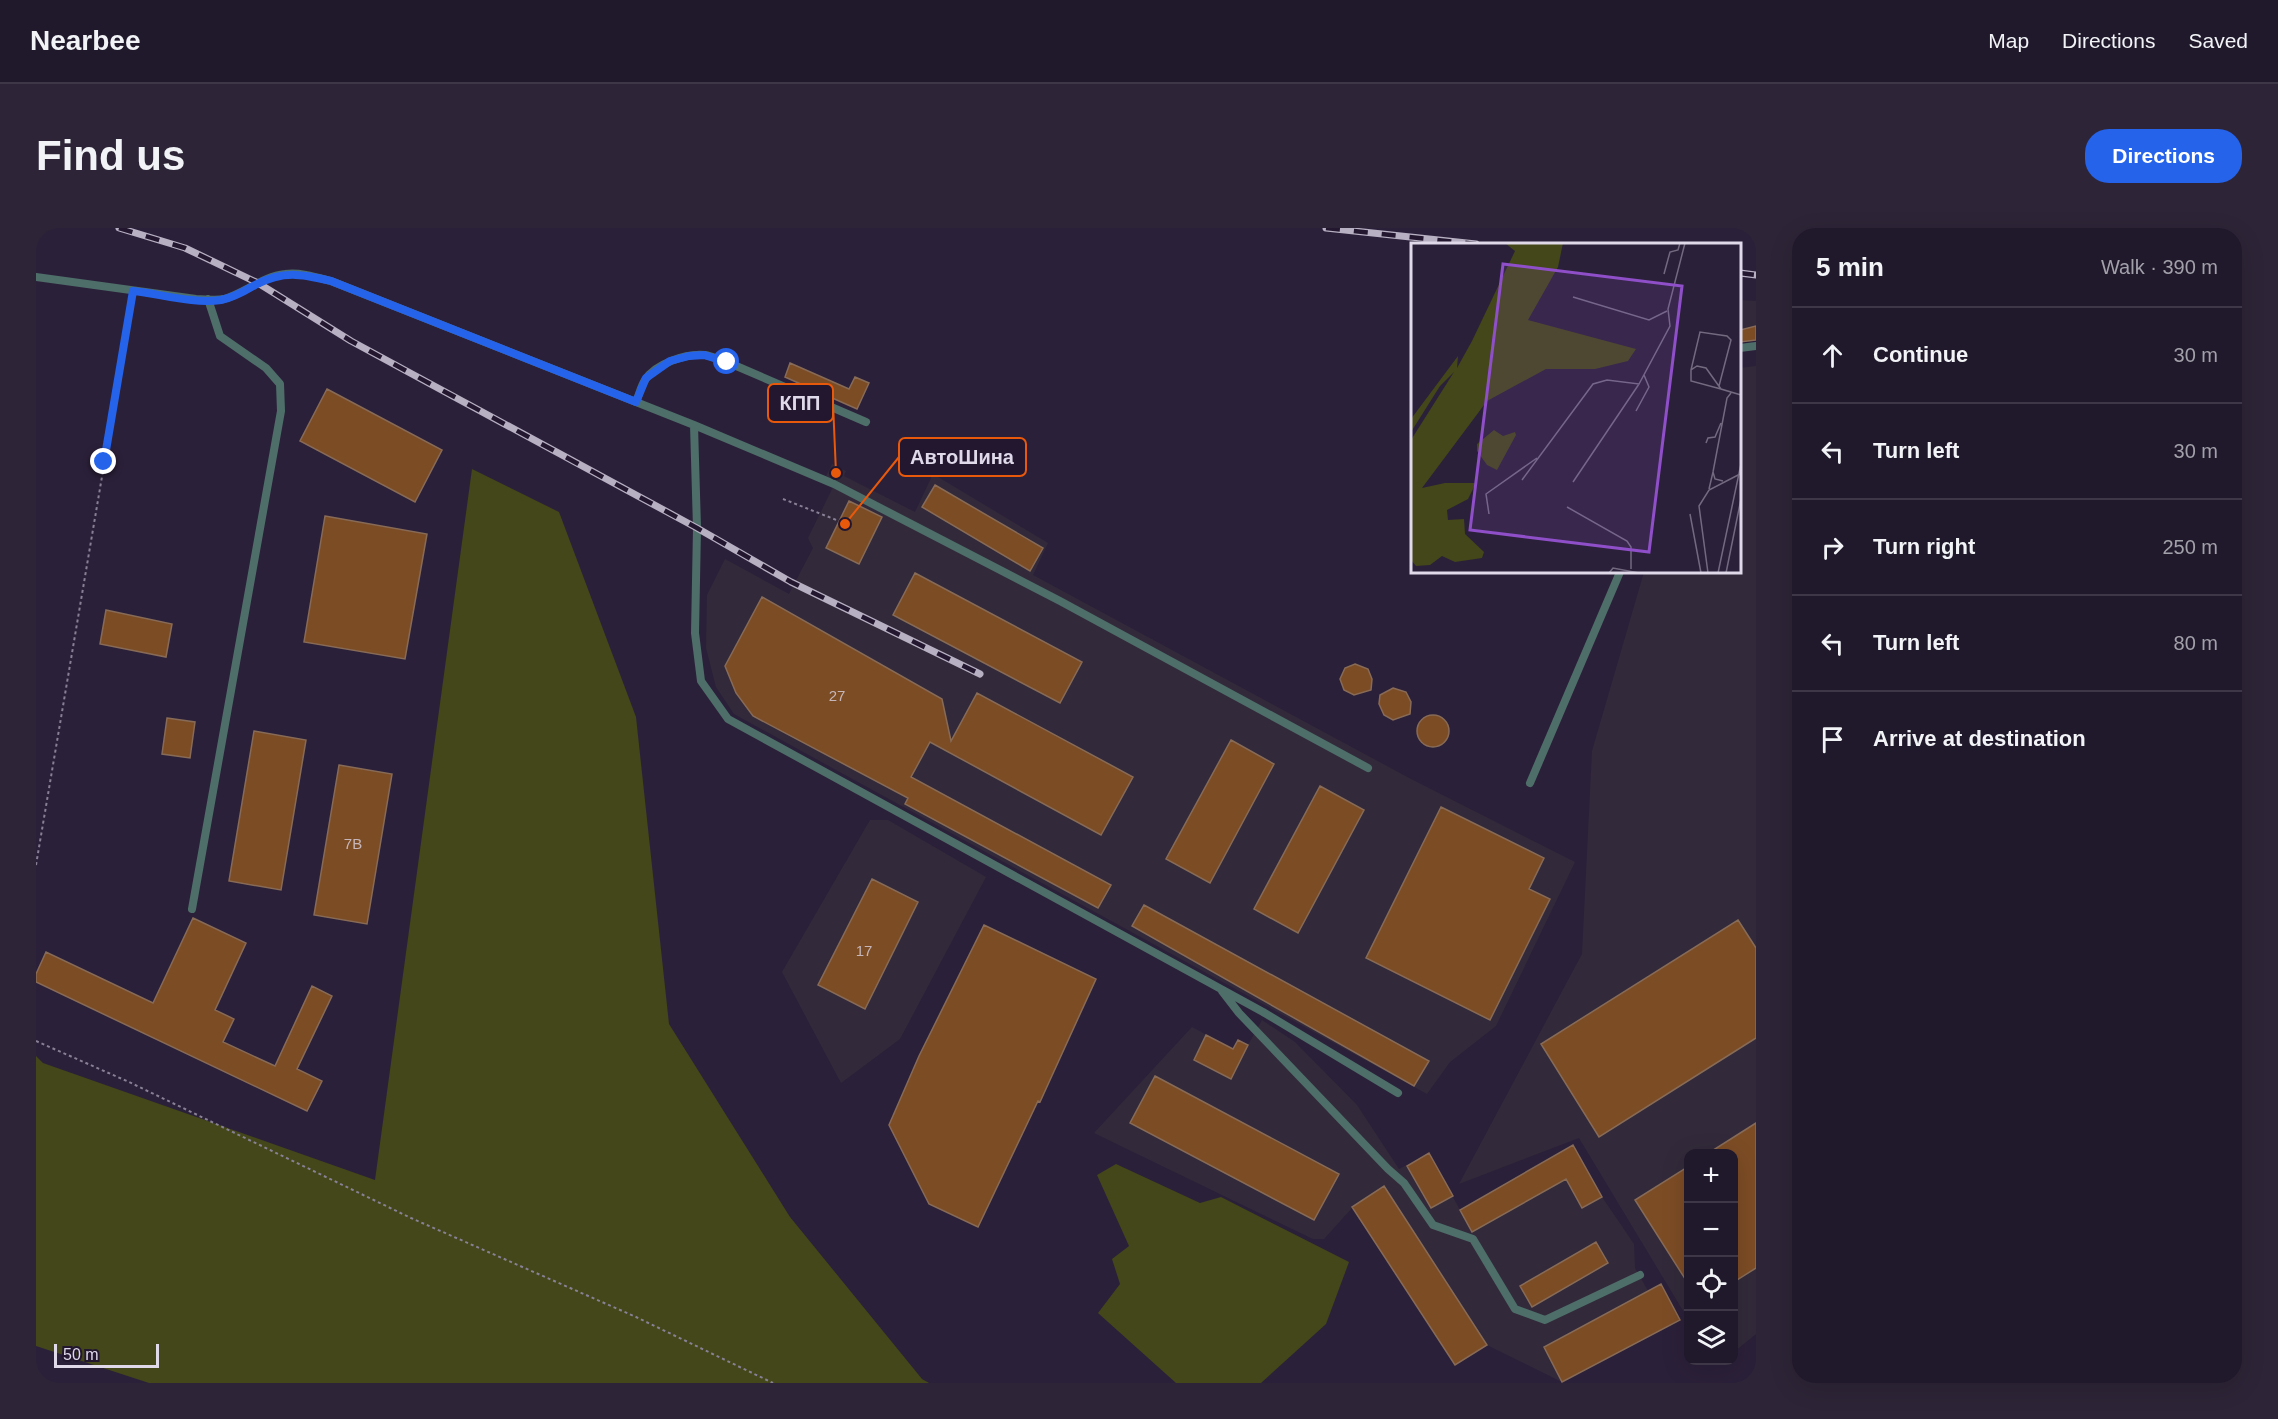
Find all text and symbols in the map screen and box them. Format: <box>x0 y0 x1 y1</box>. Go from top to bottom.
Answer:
text: Nearbee <box>30 25 141 56</box>
text: Map <box>1988 29 2029 52</box>
text: Directions <box>2062 29 2155 52</box>
text: Saved <box>2188 29 2248 52</box>
button: Directions <box>2085 129 2242 183</box>
text: Find us <box>36 132 185 179</box>
inset map <box>1411 243 1741 573</box>
text: 5 min <box>1816 252 1884 282</box>
text: Walk · 390 m <box>2101 256 2218 278</box>
icon: ahead <box>1816 339 1849 372</box>
text: Continue <box>1873 342 1968 367</box>
text: 30 m <box>2174 344 2218 366</box>
route start <box>713 348 739 374</box>
callout: КПП <box>768 384 833 422</box>
text: КПП <box>780 392 820 414</box>
icon: left <box>1816 435 1849 468</box>
callout: АвтоШина <box>899 438 1026 476</box>
text: Turn left <box>1873 438 1959 463</box>
text: 30 m <box>2174 440 2218 462</box>
text: АвтоШина <box>910 446 1015 468</box>
route end <box>90 448 116 474</box>
icon: right <box>1816 531 1849 564</box>
text: Turn right <box>1873 534 1975 559</box>
text: 250 m <box>2162 536 2218 558</box>
icon: left <box>1816 627 1849 660</box>
text: Turn left <box>1873 630 1959 655</box>
text: 80 m <box>2174 632 2218 654</box>
house number: 27 <box>829 687 845 704</box>
icon: arrive <box>1816 723 1849 756</box>
text: Arrive at destination <box>1873 726 2086 751</box>
house number: 7В <box>344 835 362 852</box>
house number: 17 <box>856 942 872 959</box>
map controls <box>1684 1149 1738 1365</box>
button: + <box>1684 1149 1738 1203</box>
button: − <box>1684 1203 1738 1257</box>
button: locate <box>1684 1257 1738 1311</box>
button: layers <box>1684 1311 1738 1365</box>
scale bar <box>54 1341 159 1368</box>
text: 50 m <box>63 1346 99 1363</box>

